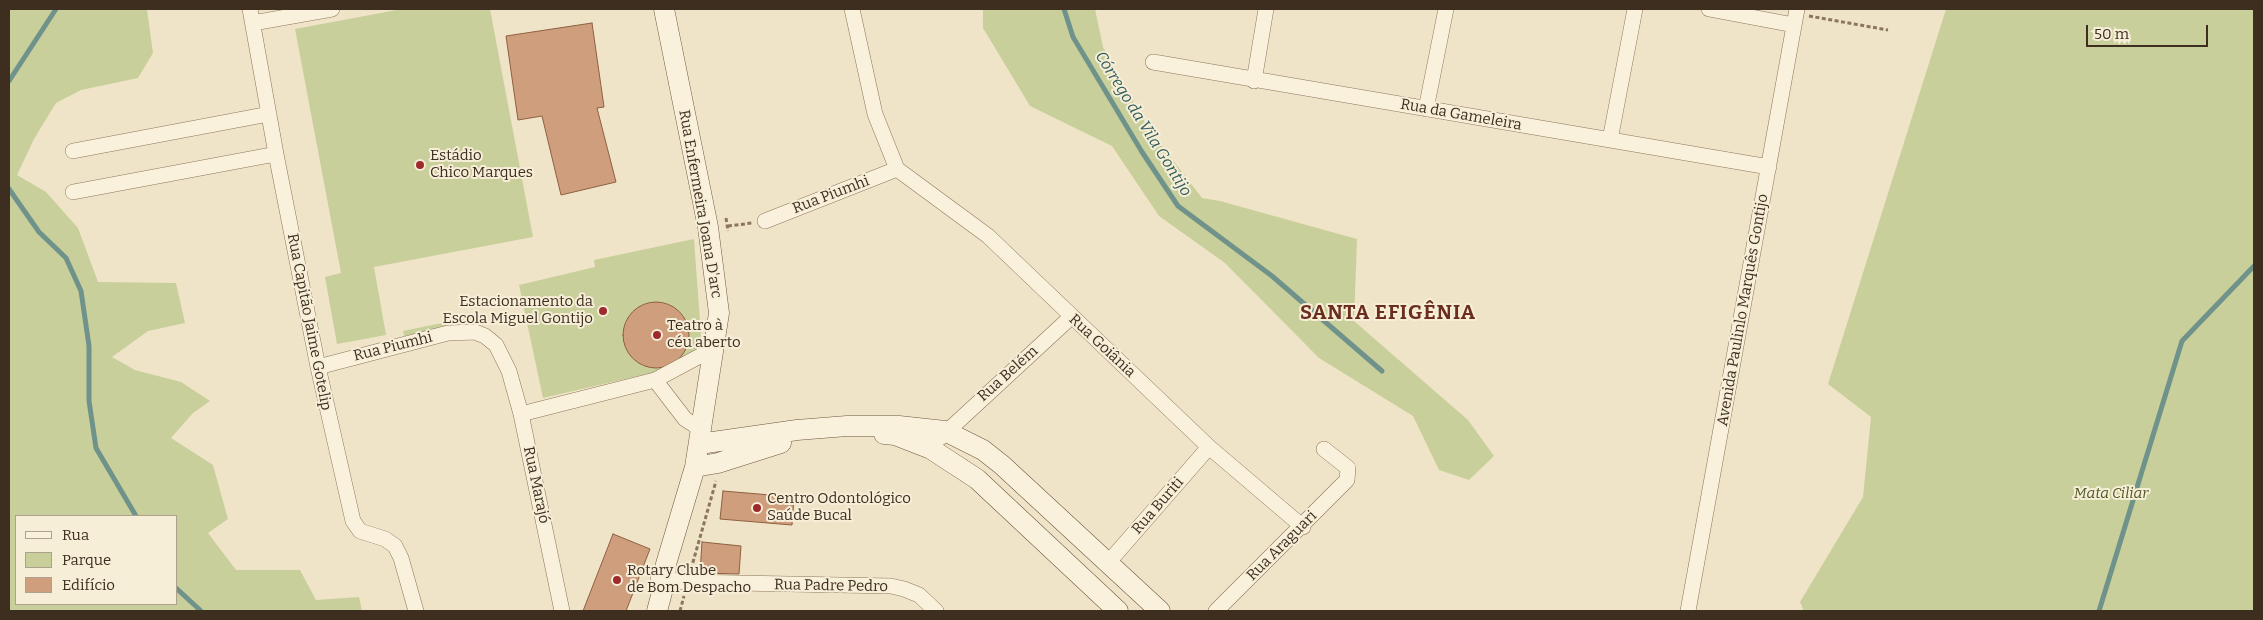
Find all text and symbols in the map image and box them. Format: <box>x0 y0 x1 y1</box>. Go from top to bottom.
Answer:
scale bar <box>2088 15 2210 47</box>
text: 50 m <box>2094 25 2129 43</box>
water label: Córrego da Vila Gontijo <box>1091 48 1195 200</box>
street label: Rua da Gameleira <box>1399 95 1523 135</box>
street label: Rua Enfermeira Joana D'arc <box>675 108 725 300</box>
place label: Estádio Chico Marques <box>430 147 533 182</box>
marker: Estádio Chico Marques <box>414 159 426 171</box>
street label: Rua Piumhi <box>790 172 872 218</box>
street label: Avenida Paulinlo Marquês Gontijo <box>1714 192 1772 428</box>
street label: Rua Capitão Jaime Gotelip <box>283 232 335 412</box>
place label: Estacionamento da Escola Miguel Gontijo <box>443 293 593 328</box>
district label: SANTA EFIGÊNIA <box>1298 301 1478 325</box>
marker: Estacionamento da Escola Miguel Gontijo <box>597 305 609 317</box>
street label: Rua Goiânia <box>1065 311 1139 381</box>
place label: Teatro à céu aberto <box>667 317 741 352</box>
street label: Rua Piumhi <box>352 328 434 366</box>
marker: Teatro à céu aberto <box>651 329 663 341</box>
street label: Rua Belém <box>974 342 1042 406</box>
street label: Rua Marajó <box>519 445 553 525</box>
street label: Rua Buriti <box>1128 474 1188 538</box>
park label: Mata Ciliar <box>2074 485 2148 503</box>
place label: Centro Odontológico Saúde Bucal <box>767 490 911 525</box>
marker: Centro Odontológico Saúde Bucal <box>751 502 763 514</box>
street label: Rua Araguari <box>1243 507 1321 585</box>
legend <box>15 515 178 605</box>
text: Rua <box>62 526 89 544</box>
text: Parque <box>62 551 111 569</box>
place label: Rotary Clube de Bom Despacho <box>627 562 751 597</box>
marker: Rotary Clube de Bom Despacho <box>611 574 623 586</box>
text: Edifício <box>62 576 115 594</box>
street label: Rua Padre Pedro <box>774 576 888 596</box>

